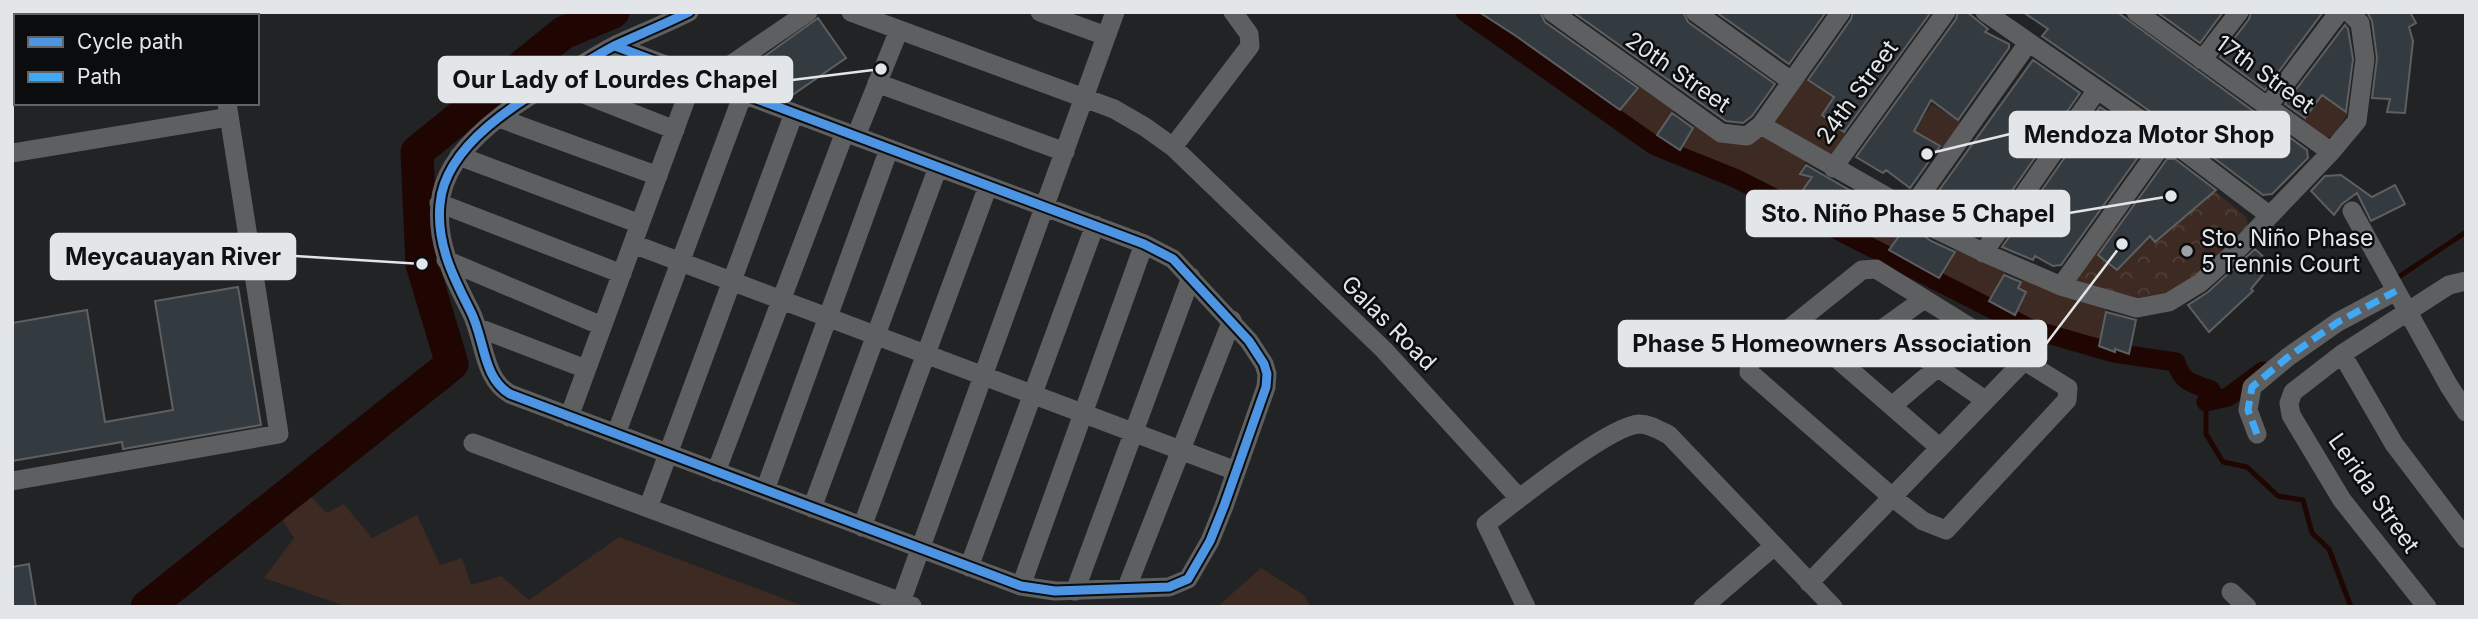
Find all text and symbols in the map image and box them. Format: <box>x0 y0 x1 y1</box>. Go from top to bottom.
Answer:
legend <box>14 14 259 105</box>
street label: 20th Street <box>1620 26 1736 119</box>
text: Cycle path <box>77 29 183 54</box>
street label: 17th Street <box>2210 29 2320 119</box>
street label: 24th Street <box>1810 34 1904 149</box>
callout: Our Lady of Lourdes Chapel <box>439 57 792 102</box>
text: Path <box>77 64 122 89</box>
text: Our Lady of Lourdes Chapel <box>452 65 778 94</box>
callout: Mendoza Motor Shop <box>2010 112 2289 157</box>
text: Mendoza Motor Shop <box>2024 120 2274 149</box>
callout: Sto. Niño Phase 5 Chapel <box>1747 191 2069 236</box>
text: Sto. Niño Phase 5 Chapel <box>1761 199 2055 228</box>
place label: Sto. Niño Phase 5 Tennis Court <box>2201 224 2373 278</box>
callout: Meycauayan River <box>51 234 295 279</box>
text: Meycauayan River <box>65 242 281 271</box>
marker: Sto. Niño Phase 5 Tennis Court <box>2179 243 2195 259</box>
street label: Galas Road <box>1336 270 1442 376</box>
callout: Phase 5 Homeowners Association <box>1619 321 2046 366</box>
text: Phase 5 Homeowners Association <box>1632 329 2032 358</box>
street label: Lerida Street <box>2323 428 2426 559</box>

